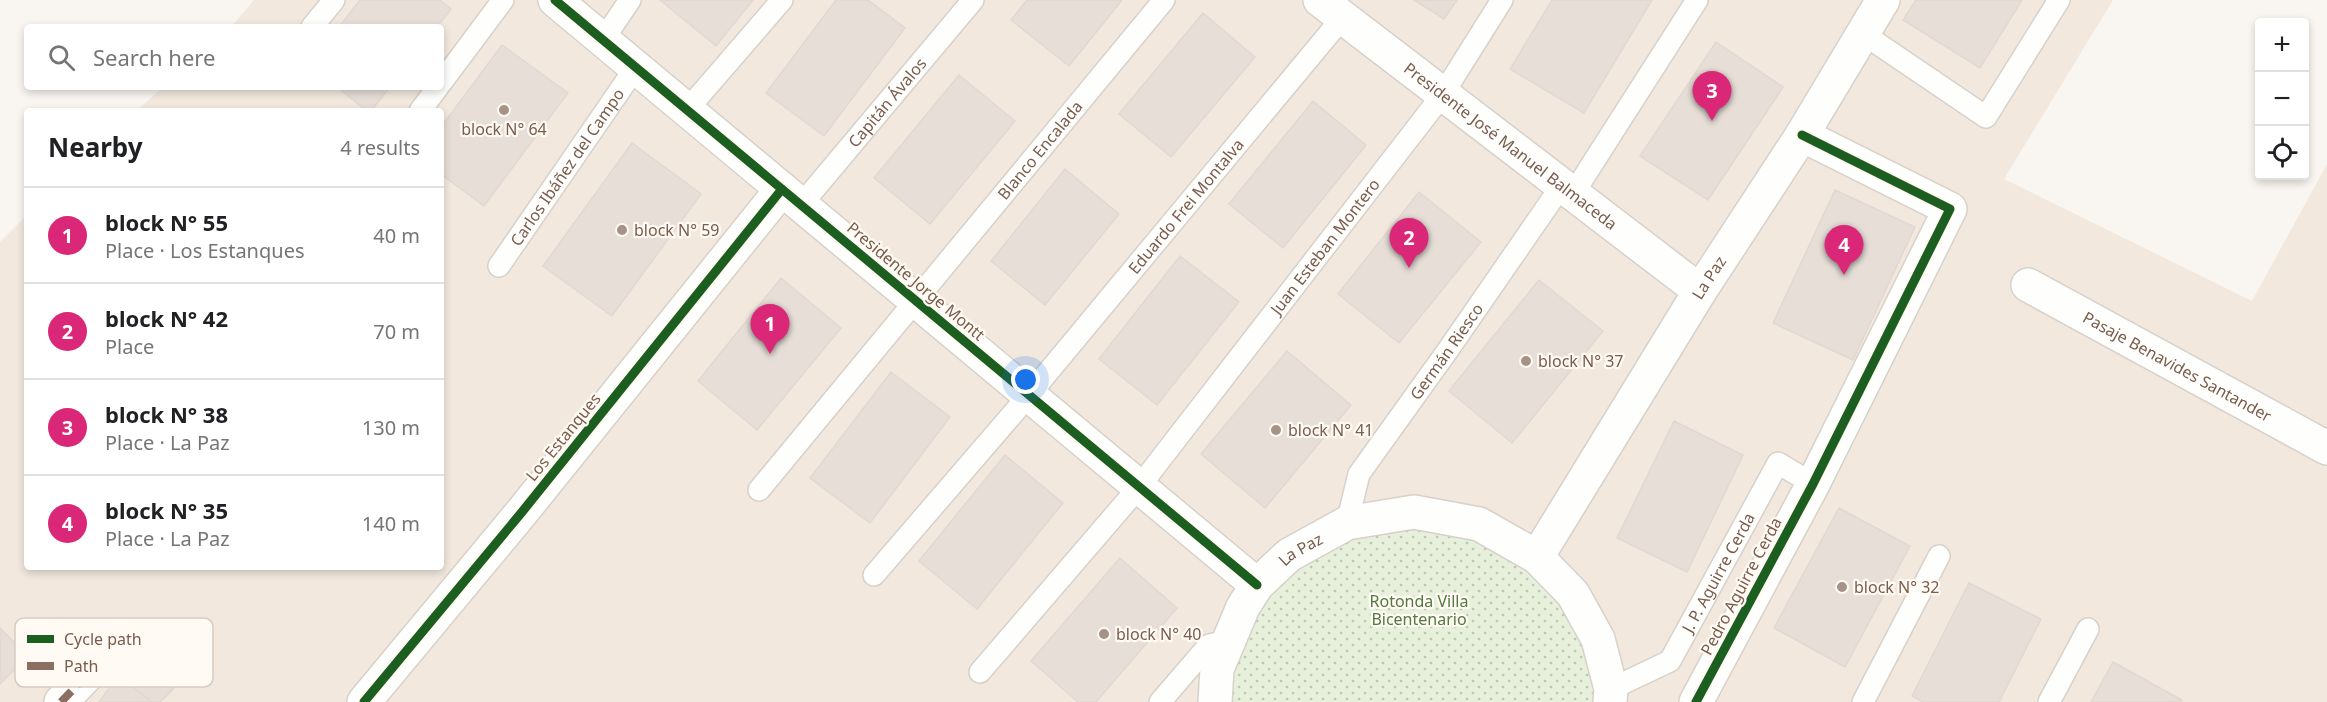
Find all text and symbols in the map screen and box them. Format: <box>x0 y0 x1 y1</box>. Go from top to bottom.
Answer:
map controls <box>2255 18 2309 180</box>
button: + <box>2255 18 2309 72</box>
search box <box>24 24 444 90</box>
icon: search <box>45 41 78 74</box>
text: Search here <box>93 42 215 72</box>
street label: Capitán Ávalos <box>843 53 931 152</box>
street label: Presidente José Manuel Balmaceda <box>1399 57 1622 235</box>
pin: 3 <box>1692 72 1732 121</box>
button: − <box>2255 72 2309 126</box>
street label: Carlos Ibáñez del Campo <box>505 84 629 250</box>
street label: Blanco Encalada <box>992 96 1087 204</box>
marker: block N° 64 <box>497 103 511 117</box>
place label: block N° 64 <box>461 118 547 140</box>
button: locate <box>2255 126 2309 180</box>
text: Nearby <box>48 129 143 165</box>
text: 4 results <box>340 134 420 161</box>
street label: Eduardo Frei Montalva <box>1123 134 1249 278</box>
street label: Juan Esteban Montero <box>1264 174 1385 321</box>
text: block N° 55 <box>105 207 228 237</box>
street label: Presidente Jorge Montt <box>842 217 990 345</box>
pin: 2 <box>1390 218 1428 268</box>
place label: block N° 59 <box>634 219 720 241</box>
text: 1 <box>62 222 73 249</box>
text: 40 m <box>373 222 420 249</box>
marker: block N° 59 <box>615 223 629 237</box>
pin: 4 <box>1824 226 1864 275</box>
text: Place · Los Estanques <box>105 237 305 264</box>
street label: La Paz <box>1687 252 1731 303</box>
street label: Germán Riesco <box>1405 299 1488 404</box>
text: block N° 42 <box>105 303 228 333</box>
pin: 1 <box>750 304 790 354</box>
street label: Pasaje Benavides Santander <box>2079 306 2276 427</box>
text: 2 <box>62 318 73 345</box>
text: 70 m <box>373 318 420 345</box>
text: Place <box>105 333 154 360</box>
place label: block N° 37 <box>1538 350 1624 372</box>
marker: block N° 37 <box>1519 354 1533 368</box>
your location <box>1011 365 1040 394</box>
street label: Los Estanques <box>521 388 605 486</box>
text: block N° 38 <box>105 399 228 429</box>
text: 3 <box>62 414 73 441</box>
text: 130 m <box>362 414 420 441</box>
place label: block N° 41 <box>1288 419 1374 441</box>
marker: block N° 41 <box>1269 423 1283 437</box>
text: Place · La Paz <box>105 429 230 456</box>
text: block N° 35 <box>105 495 228 525</box>
street label: J. P. Aguirre Cerda <box>1676 509 1760 638</box>
text: 4 <box>62 510 73 537</box>
text: 140 m <box>362 510 420 537</box>
street label: Pedro Aguirre Cerda <box>1695 513 1787 659</box>
text: Place · La Paz <box>105 525 230 552</box>
street label: La Paz <box>1273 528 1326 571</box>
place label: block N° 32 <box>1854 576 1940 598</box>
marker: block N° 32 <box>1835 580 1849 594</box>
park label: Rotonda Villa Bicentenario <box>1370 590 1468 630</box>
legend <box>15 618 213 687</box>
place label: block N° 40 <box>1116 623 1202 645</box>
marker: block N° 40 <box>1097 627 1111 641</box>
text: Cycle path <box>64 628 142 650</box>
text: Path <box>64 655 98 677</box>

